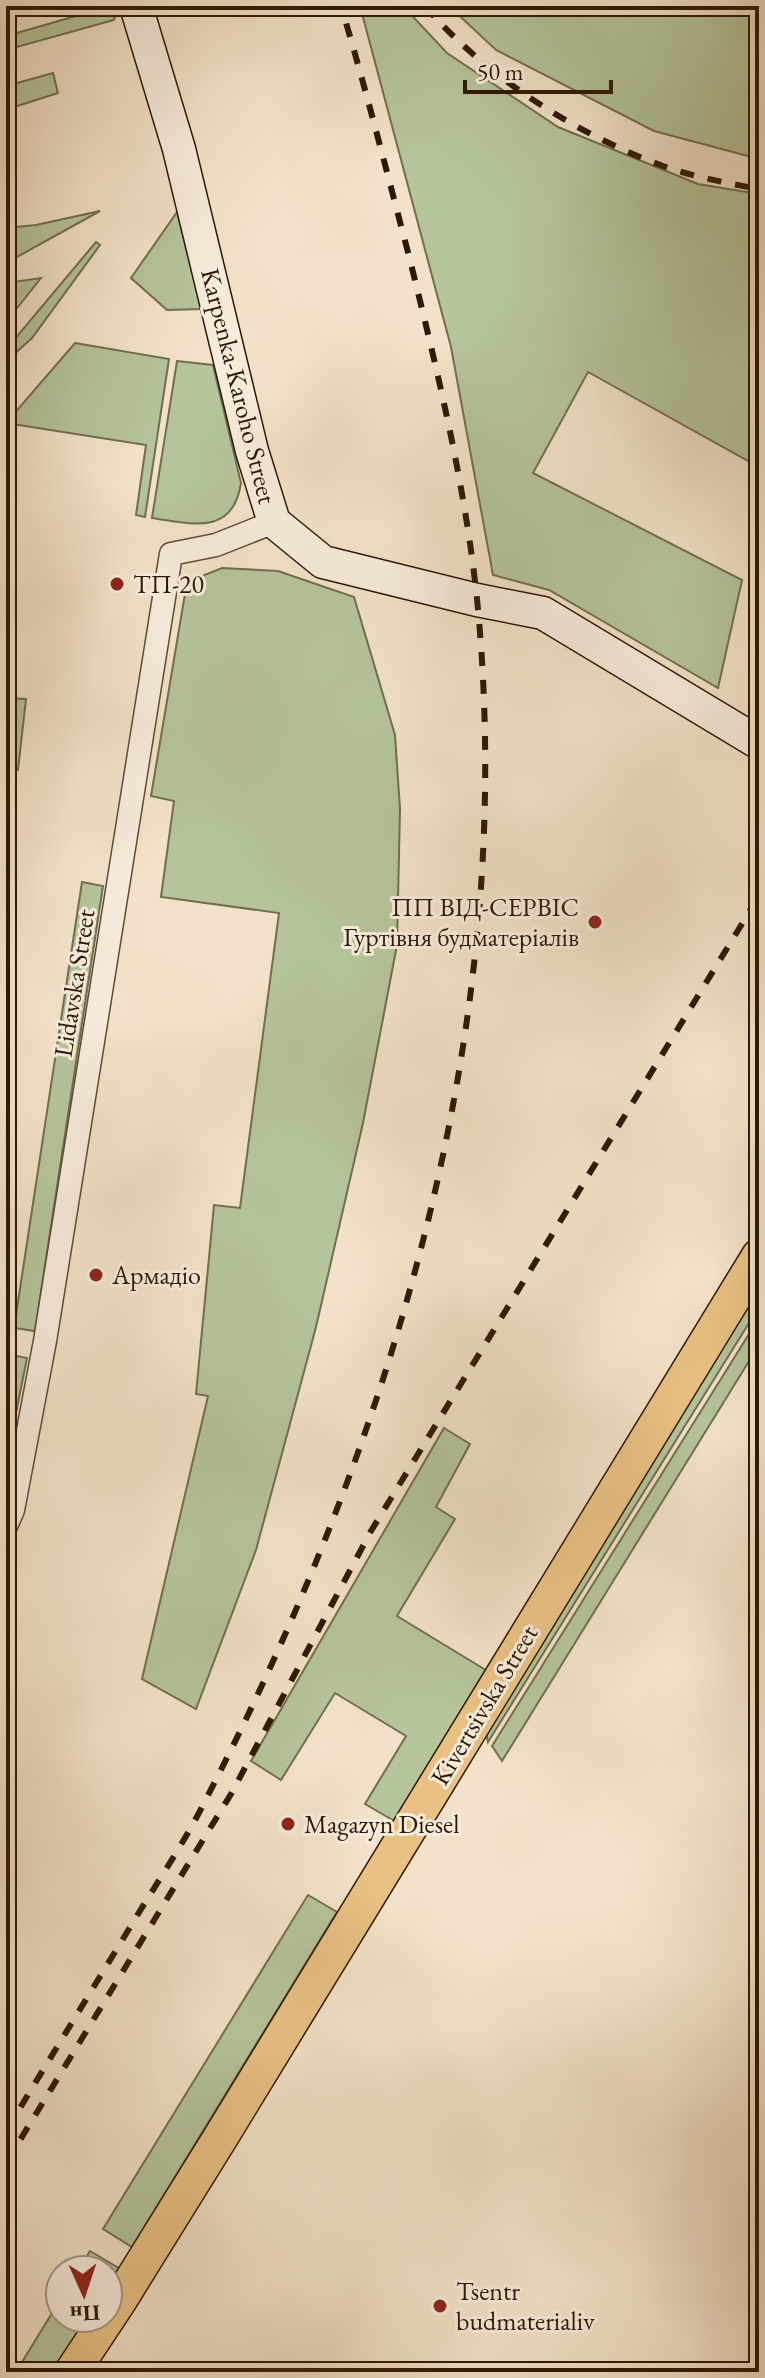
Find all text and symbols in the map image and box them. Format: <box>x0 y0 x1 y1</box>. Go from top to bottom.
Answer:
scale bar <box>465 44 611 94</box>
text: 50 m <box>477 56 524 87</box>
street label: Karpenka-Karoho Street <box>193 265 285 507</box>
place label: ТП-20 <box>133 567 204 601</box>
marker: ТП-20 <box>108 575 126 593</box>
place label: ПП ВІД-СЕРВІС Гуртівня будматеріалів <box>343 890 579 954</box>
street label: Lidavska Street <box>46 907 102 1059</box>
marker: ПП ВІД-СЕРВІС Гуртівня будматеріалів <box>586 913 604 931</box>
place label: Армадіо <box>111 1258 201 1292</box>
marker: Армадіо <box>87 1266 105 1284</box>
street label: Kivertsivska Street <box>423 1619 545 1791</box>
place label: Magazyn Diesel <box>304 1807 459 1841</box>
marker: Magazyn Diesel <box>279 1815 297 1833</box>
north arrow <box>44 2254 124 2334</box>
place label: Tsentr budmaterialiv <box>456 2274 595 2338</box>
marker: Tsentr budmaterialiv <box>431 2297 449 2315</box>
text: Пн <box>69 2298 101 2329</box>

